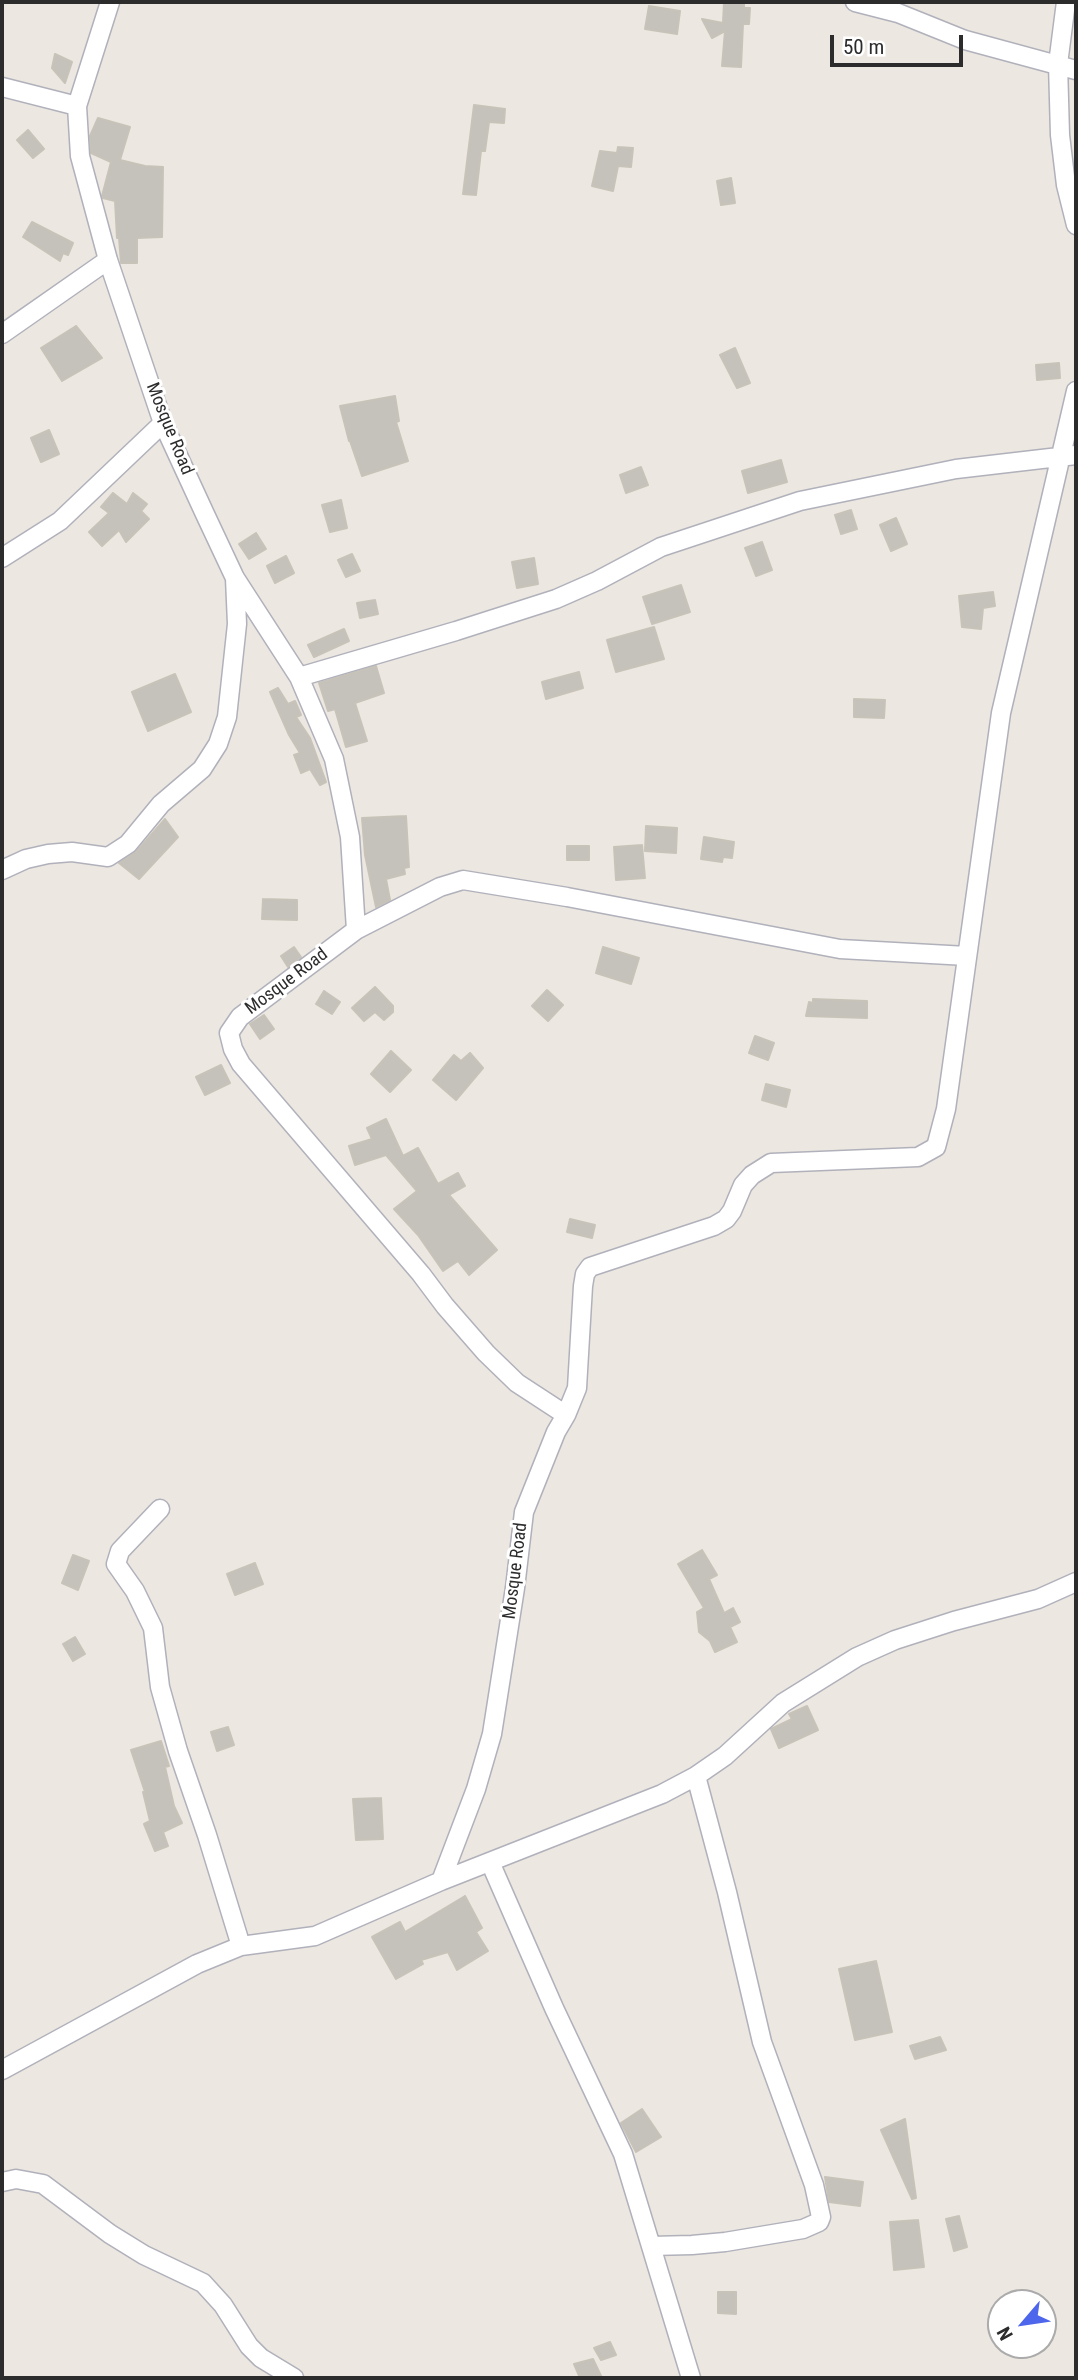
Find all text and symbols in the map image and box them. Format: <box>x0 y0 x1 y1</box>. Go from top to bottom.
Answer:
scale bar <box>833 21 966 65</box>
text: 50 m <box>843 35 884 59</box>
street label: Mosque Road <box>141 380 197 478</box>
street label: Mosque Road <box>242 944 332 1020</box>
street label: Mosque Road <box>499 1521 533 1621</box>
north arrow <box>987 2289 1057 2359</box>
text: N <box>992 2323 1018 2344</box>

